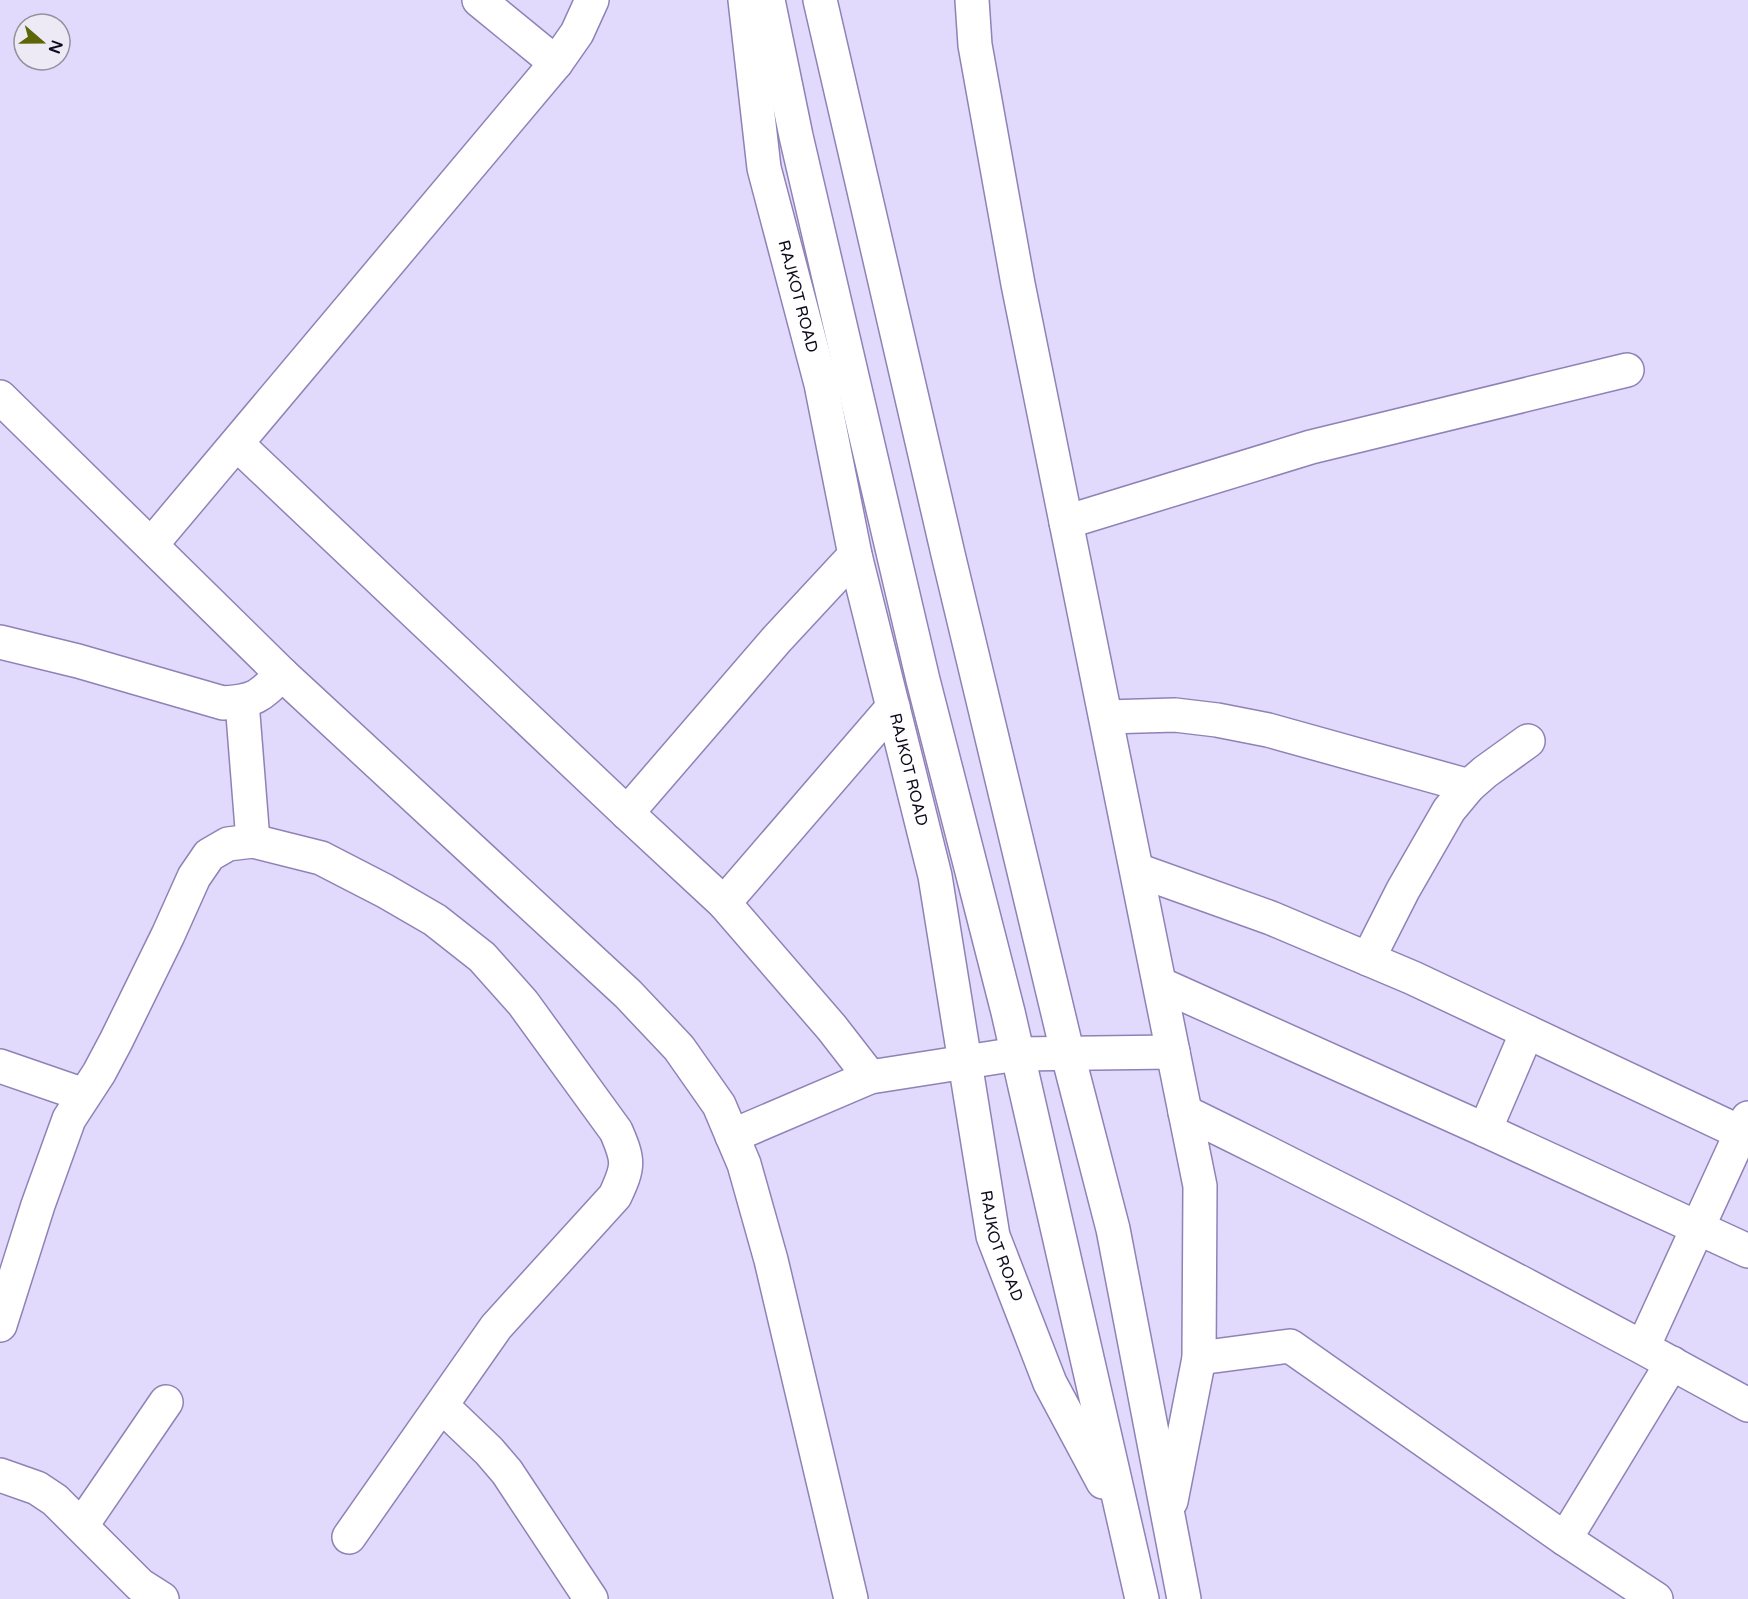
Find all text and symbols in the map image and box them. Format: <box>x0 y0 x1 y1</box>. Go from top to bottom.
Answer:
north arrow <box>12 12 72 72</box>
text: N <box>44 37 67 56</box>
street label: RAJKOT ROAD <box>773 238 822 355</box>
street label: RAJKOT ROAD <box>885 711 932 828</box>
street label: RAJKOT ROAD <box>976 1189 1027 1304</box>

